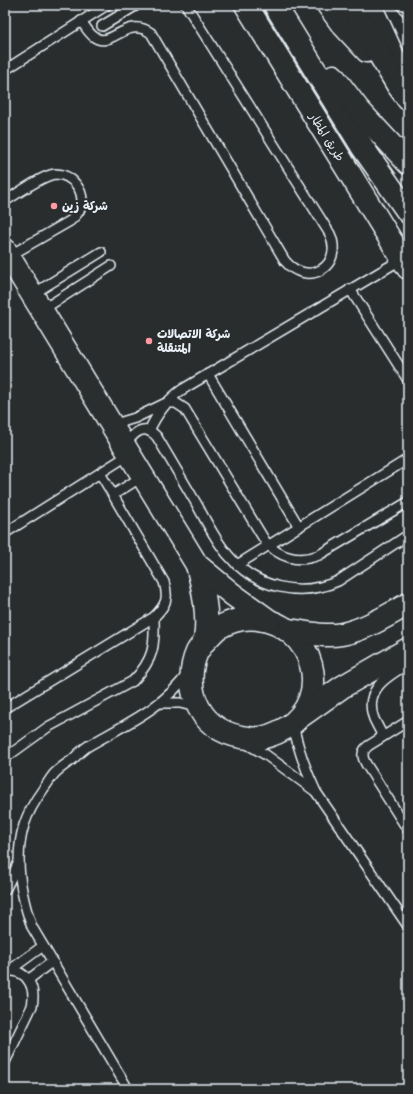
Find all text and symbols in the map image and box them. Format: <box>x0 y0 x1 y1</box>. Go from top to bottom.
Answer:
street label: طريق المطار <box>305 108 350 164</box>
place label: شركة زين <box>62 196 108 214</box>
marker: شركة زين <box>49 201 59 211</box>
place label: شركة الاتصالات المتنقلة <box>157 324 230 356</box>
marker: شركة الاتصالات المتنقلة <box>144 336 154 346</box>

